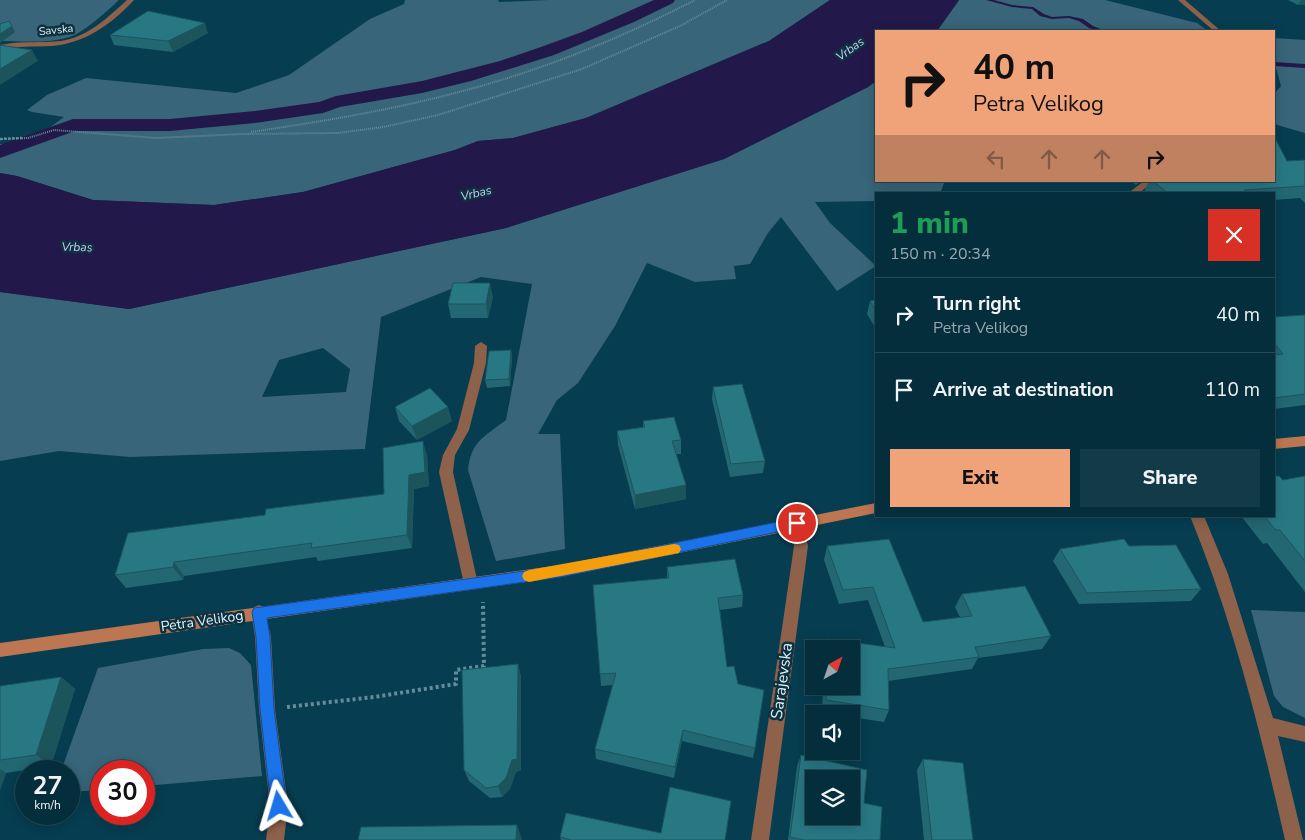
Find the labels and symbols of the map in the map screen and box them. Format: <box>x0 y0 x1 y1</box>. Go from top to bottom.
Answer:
street label: Savska <box>38 21 74 39</box>
water label: Vrbas <box>833 33 867 65</box>
water label: Vrbas <box>459 182 493 204</box>
water label: Vrbas <box>61 239 93 255</box>
pin <box>776 502 818 544</box>
street label: Petra Velikog <box>159 606 245 636</box>
north arrow <box>805 640 860 695</box>
street label: Sarajevska <box>766 641 798 721</box>
speed limit sign: 30 <box>90 760 155 825</box>
position arrow <box>252 779 304 831</box>

